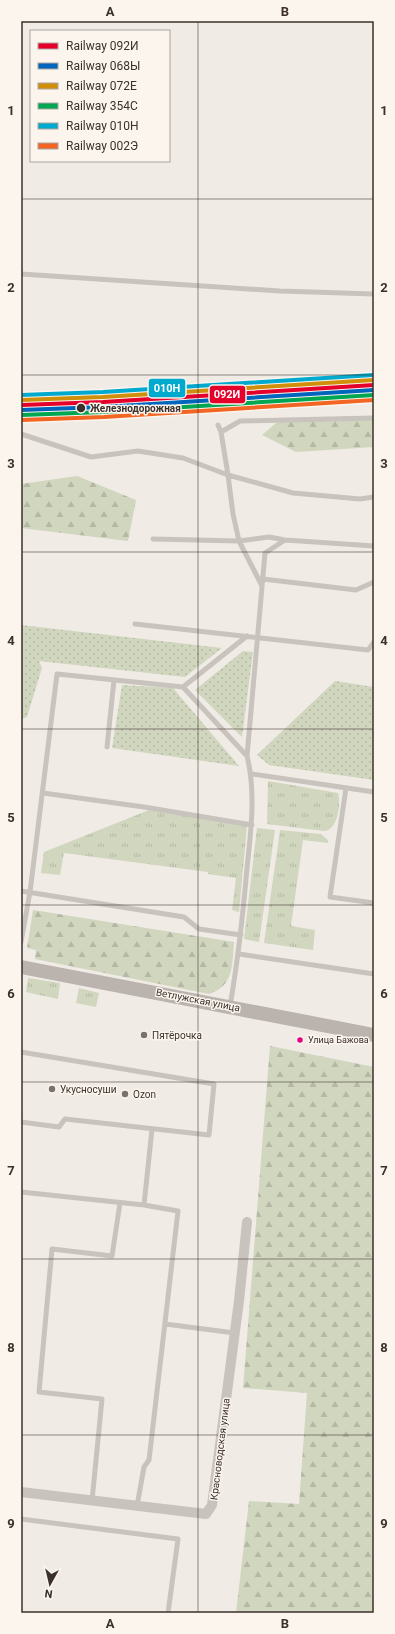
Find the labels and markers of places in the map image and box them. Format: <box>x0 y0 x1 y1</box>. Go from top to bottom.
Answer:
marker: Железнодорожная <box>75 402 87 414</box>
place label: Железнодорожная <box>90 403 181 414</box>
marker: Пятёрочка <box>139 1030 149 1040</box>
place label: Пятёрочка <box>152 1030 202 1041</box>
marker: Улица Бажова <box>295 1035 305 1045</box>
place label: Улица Бажова <box>308 1035 369 1045</box>
marker: Укусносуши <box>47 1084 57 1094</box>
place label: Укусносуши <box>60 1084 117 1095</box>
marker: Ozon <box>120 1089 130 1099</box>
place label: Ozon <box>133 1089 156 1100</box>

